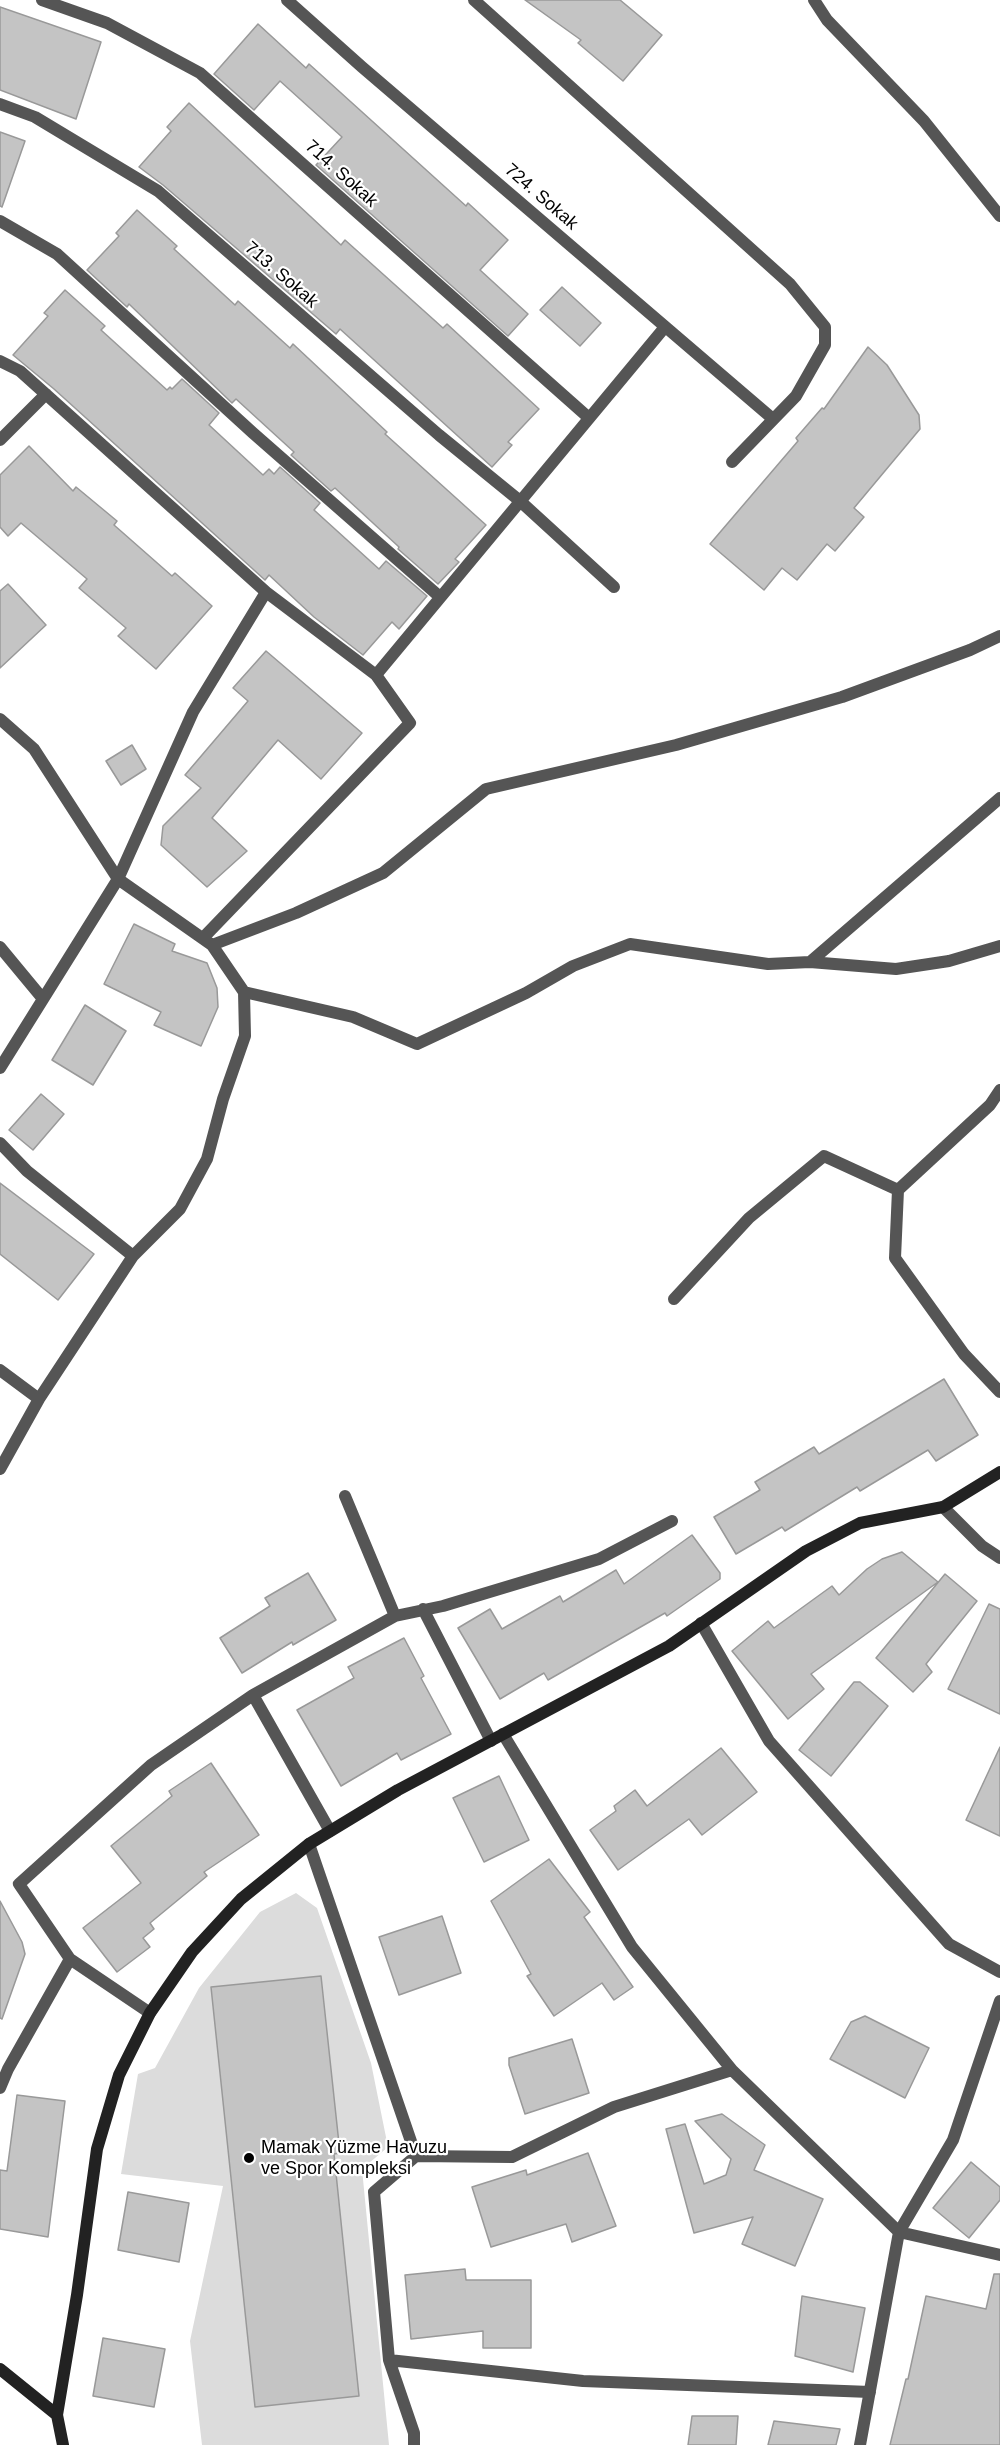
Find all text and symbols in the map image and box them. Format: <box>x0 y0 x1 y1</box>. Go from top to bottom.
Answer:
street label: 714. Sokak <box>300 136 382 212</box>
street label: 724. Sokak <box>500 159 582 235</box>
street label: 713. Sokak <box>240 237 322 313</box>
place label: Mamak Yüzme Havuzu ve Spor Kompleksi <box>261 2137 447 2180</box>
marker: Mamak Yüzme Havuzu ve Spor Kompleksi <box>242 2151 256 2165</box>

